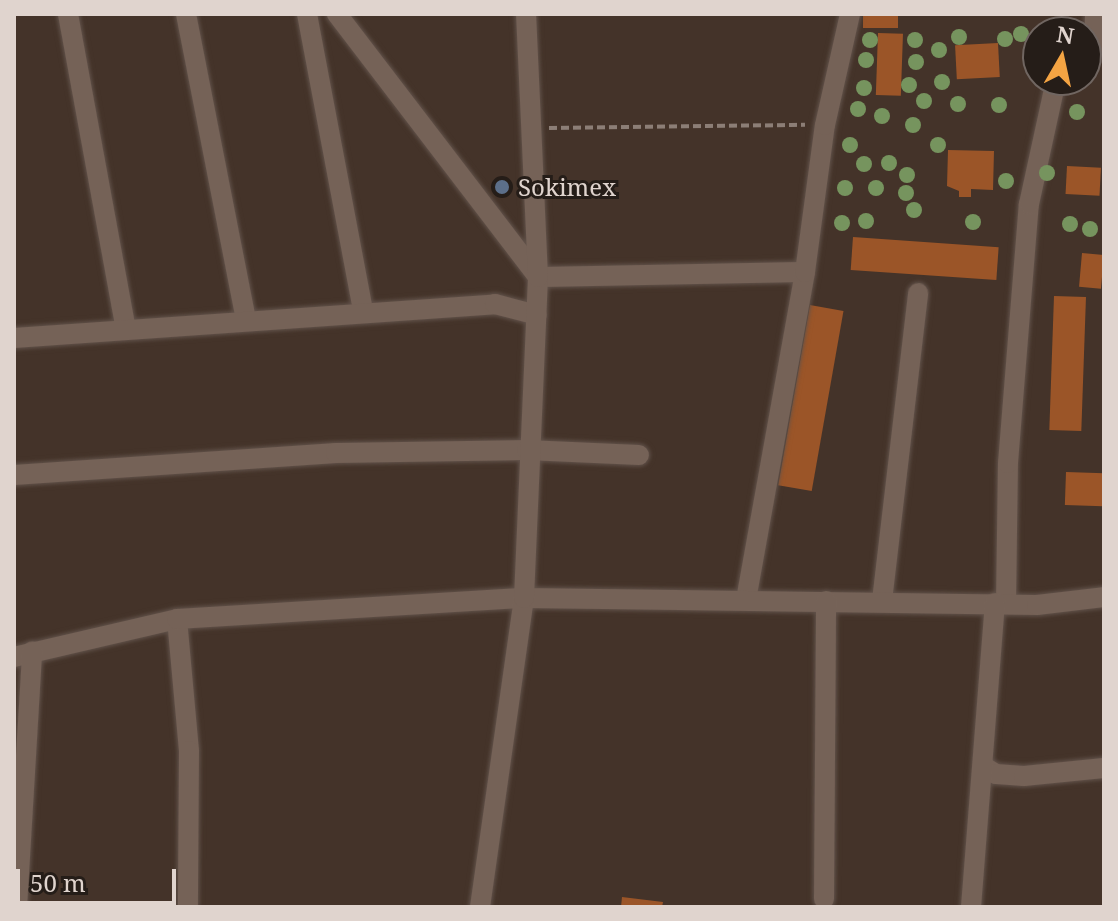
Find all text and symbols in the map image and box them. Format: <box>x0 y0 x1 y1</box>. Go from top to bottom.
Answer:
north arrow <box>1022 16 1102 96</box>
text: N <box>1055 18 1076 50</box>
place label: Sokimex <box>518 173 616 201</box>
marker: Sokimex <box>493 178 511 196</box>
scale bar <box>20 853 180 903</box>
text: 50 m <box>30 866 86 899</box>

